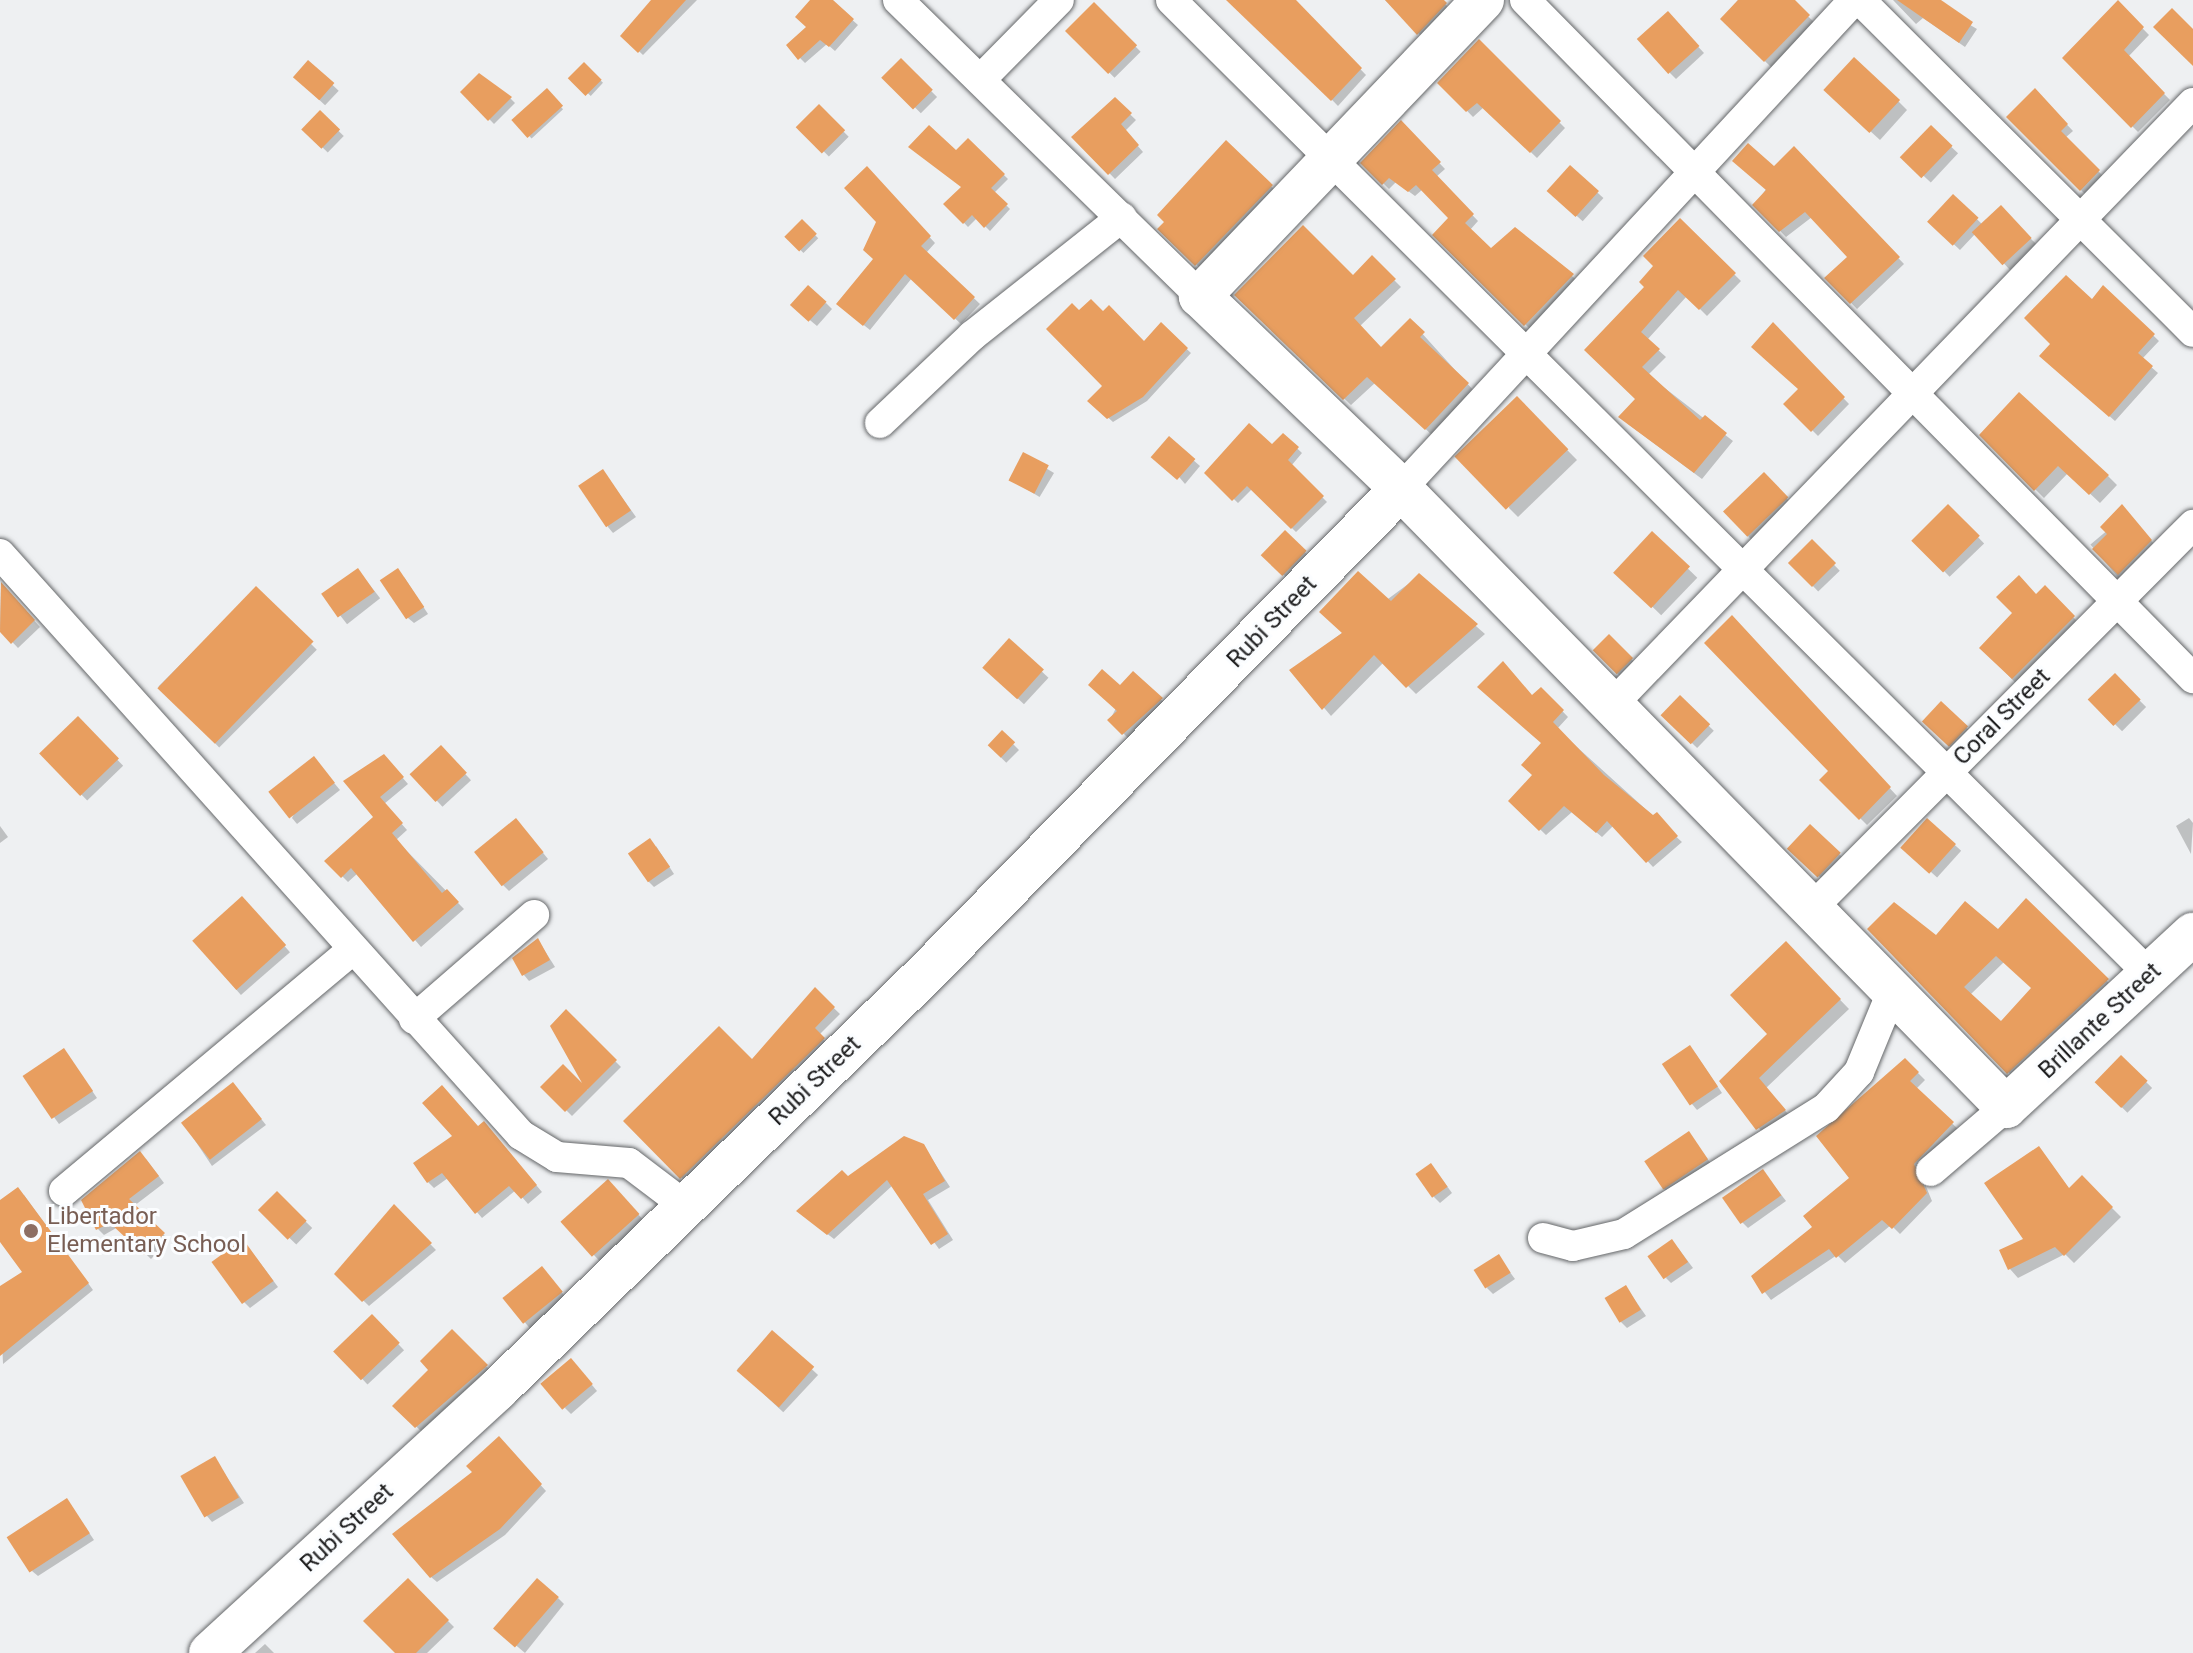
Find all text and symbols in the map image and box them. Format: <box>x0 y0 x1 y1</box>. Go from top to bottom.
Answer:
street label: Rubi Street <box>1221 570 1323 674</box>
street label: Coral Street <box>1948 663 2056 771</box>
street label: Brillante Street <box>2033 957 2167 1085</box>
street label: Rubi Street <box>763 1030 867 1132</box>
place label: Libertador Elementary School <box>47 1203 246 1259</box>
marker: Libertador Elementary School <box>22 1222 40 1240</box>
street label: Rubi Street <box>295 1478 399 1578</box>

